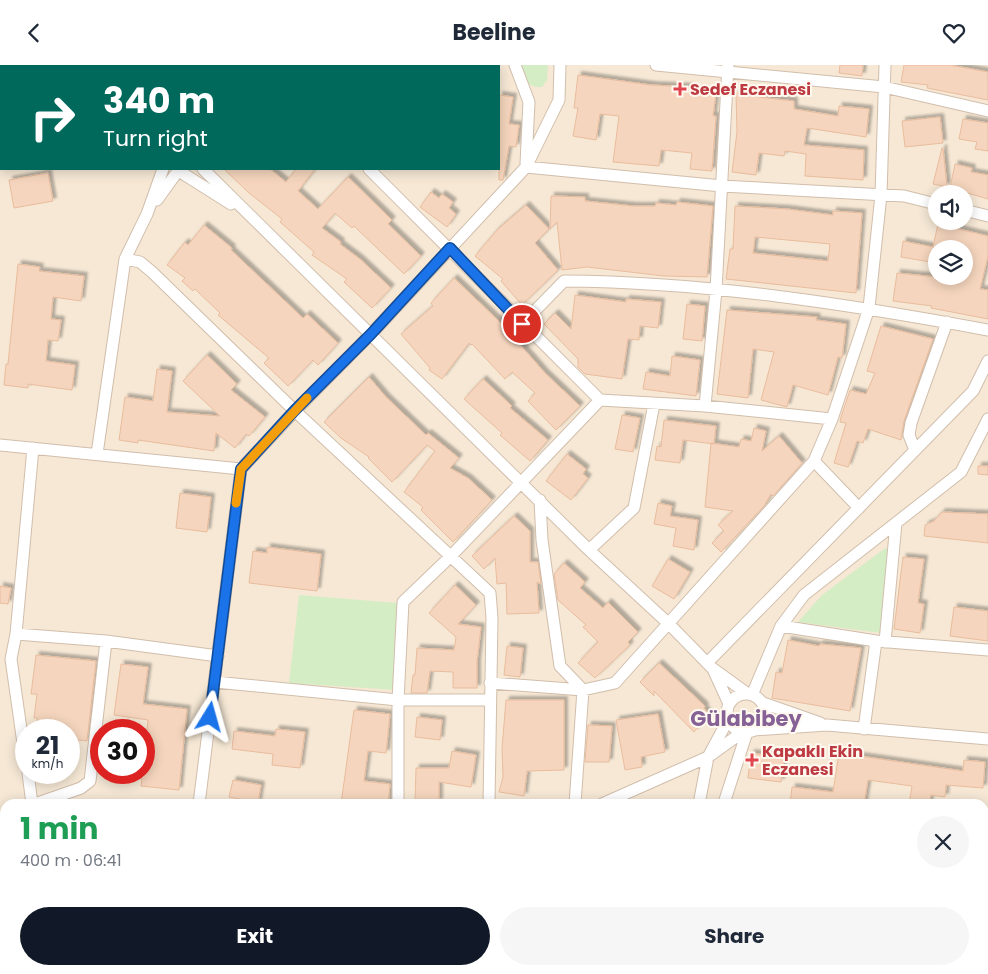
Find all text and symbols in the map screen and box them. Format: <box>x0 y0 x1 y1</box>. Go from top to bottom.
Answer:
text: Beeline <box>453 17 535 48</box>
icon: back <box>20 19 48 47</box>
icon: heart <box>940 19 968 47</box>
text: 340 m <box>103 76 215 125</box>
place label: Sedef Eczanesi <box>690 78 811 101</box>
marker: Sedef Eczanesi <box>674 83 686 95</box>
icon: right <box>20 85 85 150</box>
text: Turn right <box>103 123 208 154</box>
map controls <box>928 185 973 285</box>
button: sound <box>928 185 973 230</box>
button: layers <box>928 240 973 285</box>
pin <box>501 303 543 345</box>
icon: arrive <box>508 310 536 338</box>
position arrow <box>183 690 235 742</box>
district label: Gülabibey <box>690 704 802 733</box>
speed limit sign: 30 <box>90 719 155 784</box>
text: 21 <box>36 728 59 763</box>
place label: Kapaklı Ekin Eczanesi <box>762 740 863 781</box>
marker: Kapaklı Ekin Eczanesi <box>746 754 758 766</box>
text: km/h <box>32 755 63 772</box>
text: 1 min <box>20 807 98 850</box>
button: close <box>917 816 969 868</box>
text: 400 m · 06:41 <box>20 849 122 872</box>
button: Exit <box>20 907 490 965</box>
button: Share <box>500 907 969 965</box>

